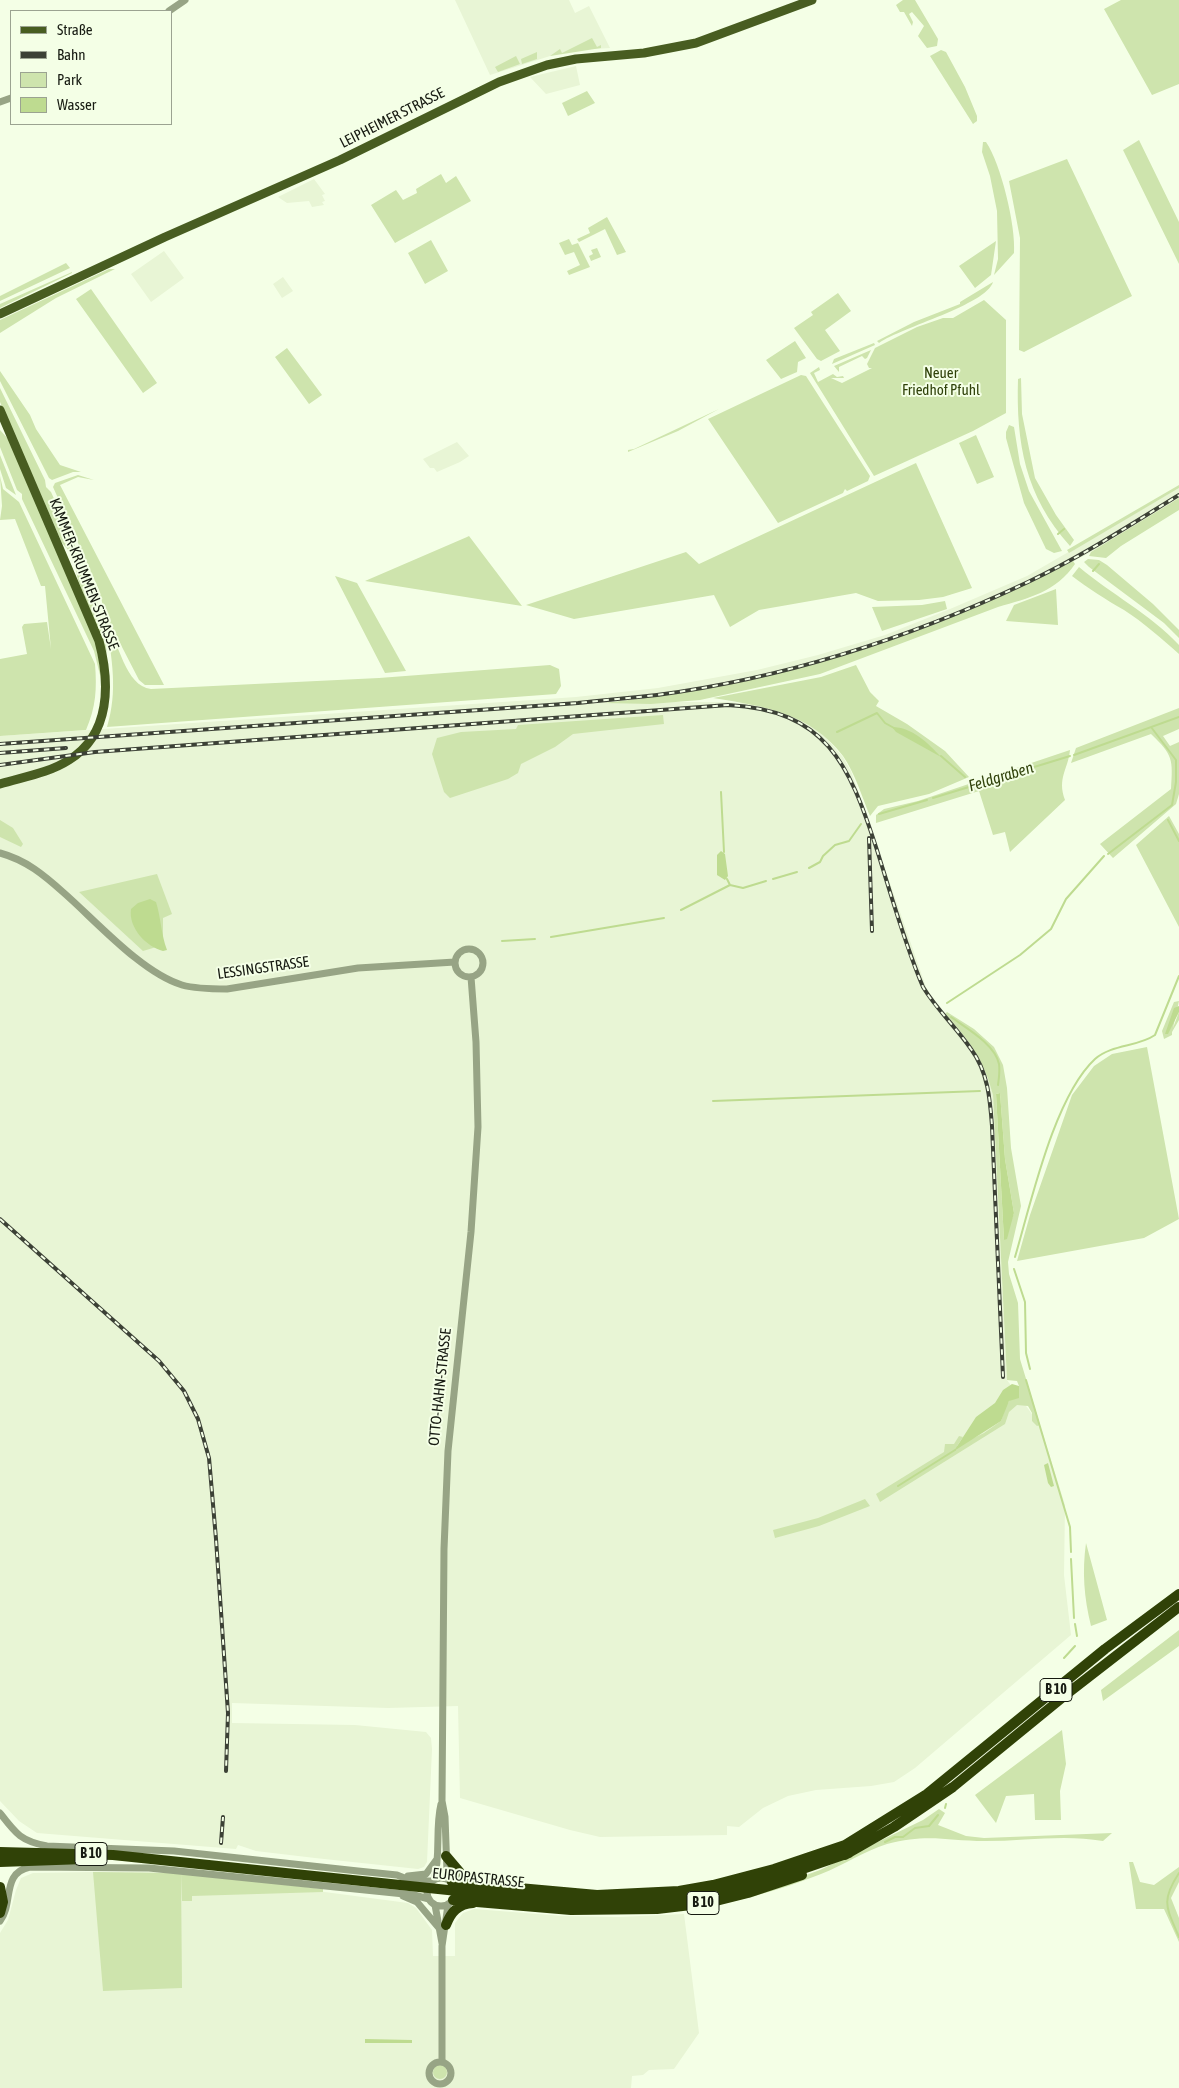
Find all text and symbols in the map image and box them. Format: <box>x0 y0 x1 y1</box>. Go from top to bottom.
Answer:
legend <box>10 10 172 125</box>
text: Straße <box>57 21 93 38</box>
text: Bahn <box>57 46 86 63</box>
text: Park <box>57 71 82 88</box>
street label: LEIPHEIMER STRASSE <box>337 84 447 152</box>
text: Wasser <box>57 96 96 113</box>
park label: Neuer Friedhof Pfuhl <box>902 364 980 399</box>
street label: KAMMER-KRUMMEN-STRASSE <box>45 496 123 652</box>
water label: Feldgraben <box>966 758 1036 796</box>
street label: LESSINGSTRASSE <box>216 953 310 983</box>
street label: OTTO-HAHN-STRASSE <box>425 1327 455 1447</box>
road number: B 10 <box>1040 1678 1072 1702</box>
road number: B 10 <box>75 1842 107 1866</box>
street label: EUROPASTRASSE <box>431 1864 525 1892</box>
road number: B 10 <box>687 1892 719 1915</box>

